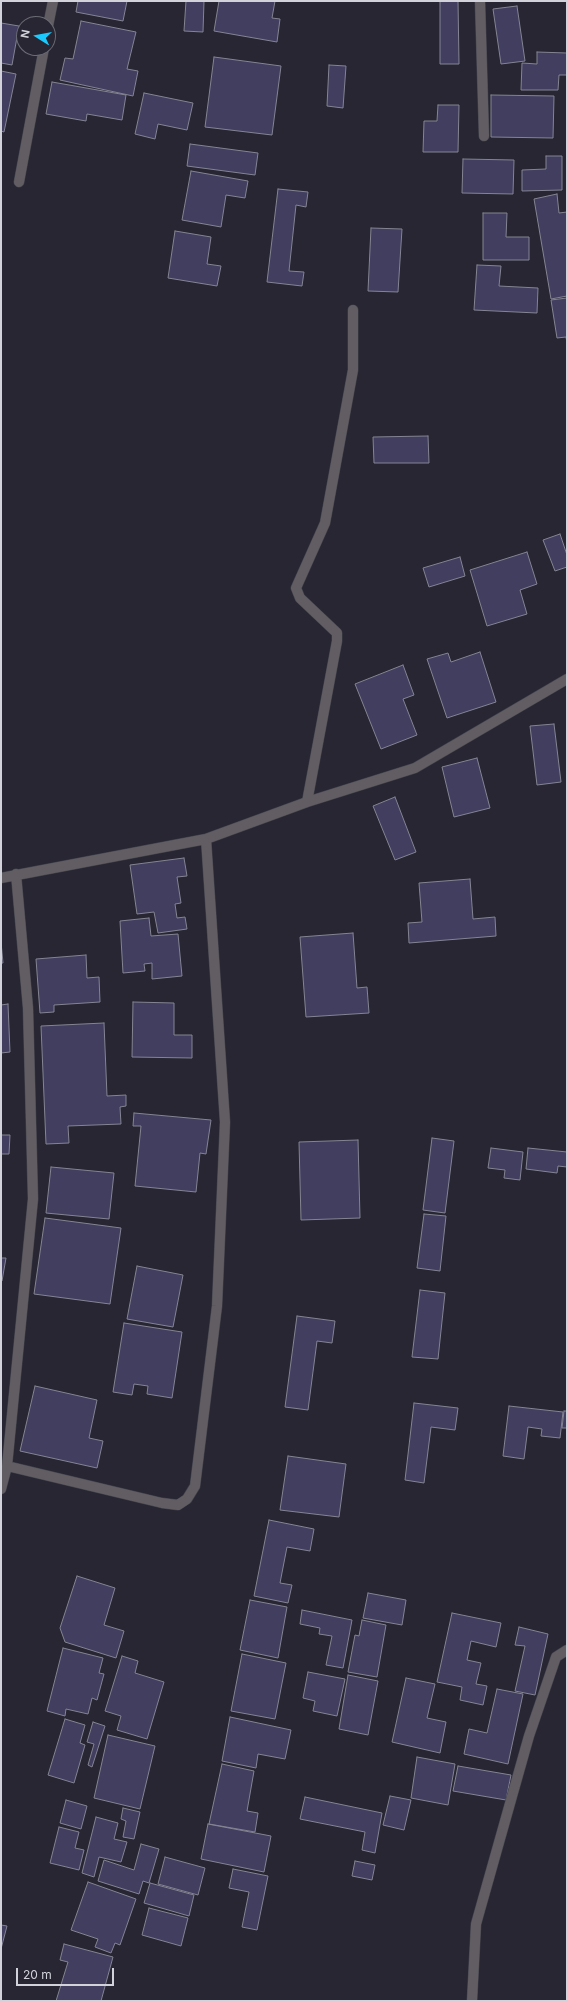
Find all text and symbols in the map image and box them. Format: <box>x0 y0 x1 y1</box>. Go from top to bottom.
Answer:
north arrow <box>16 16 56 56</box>
text: N <box>18 28 33 39</box>
scale bar <box>18 1960 116 1986</box>
text: 20 m <box>23 1967 52 1982</box>

